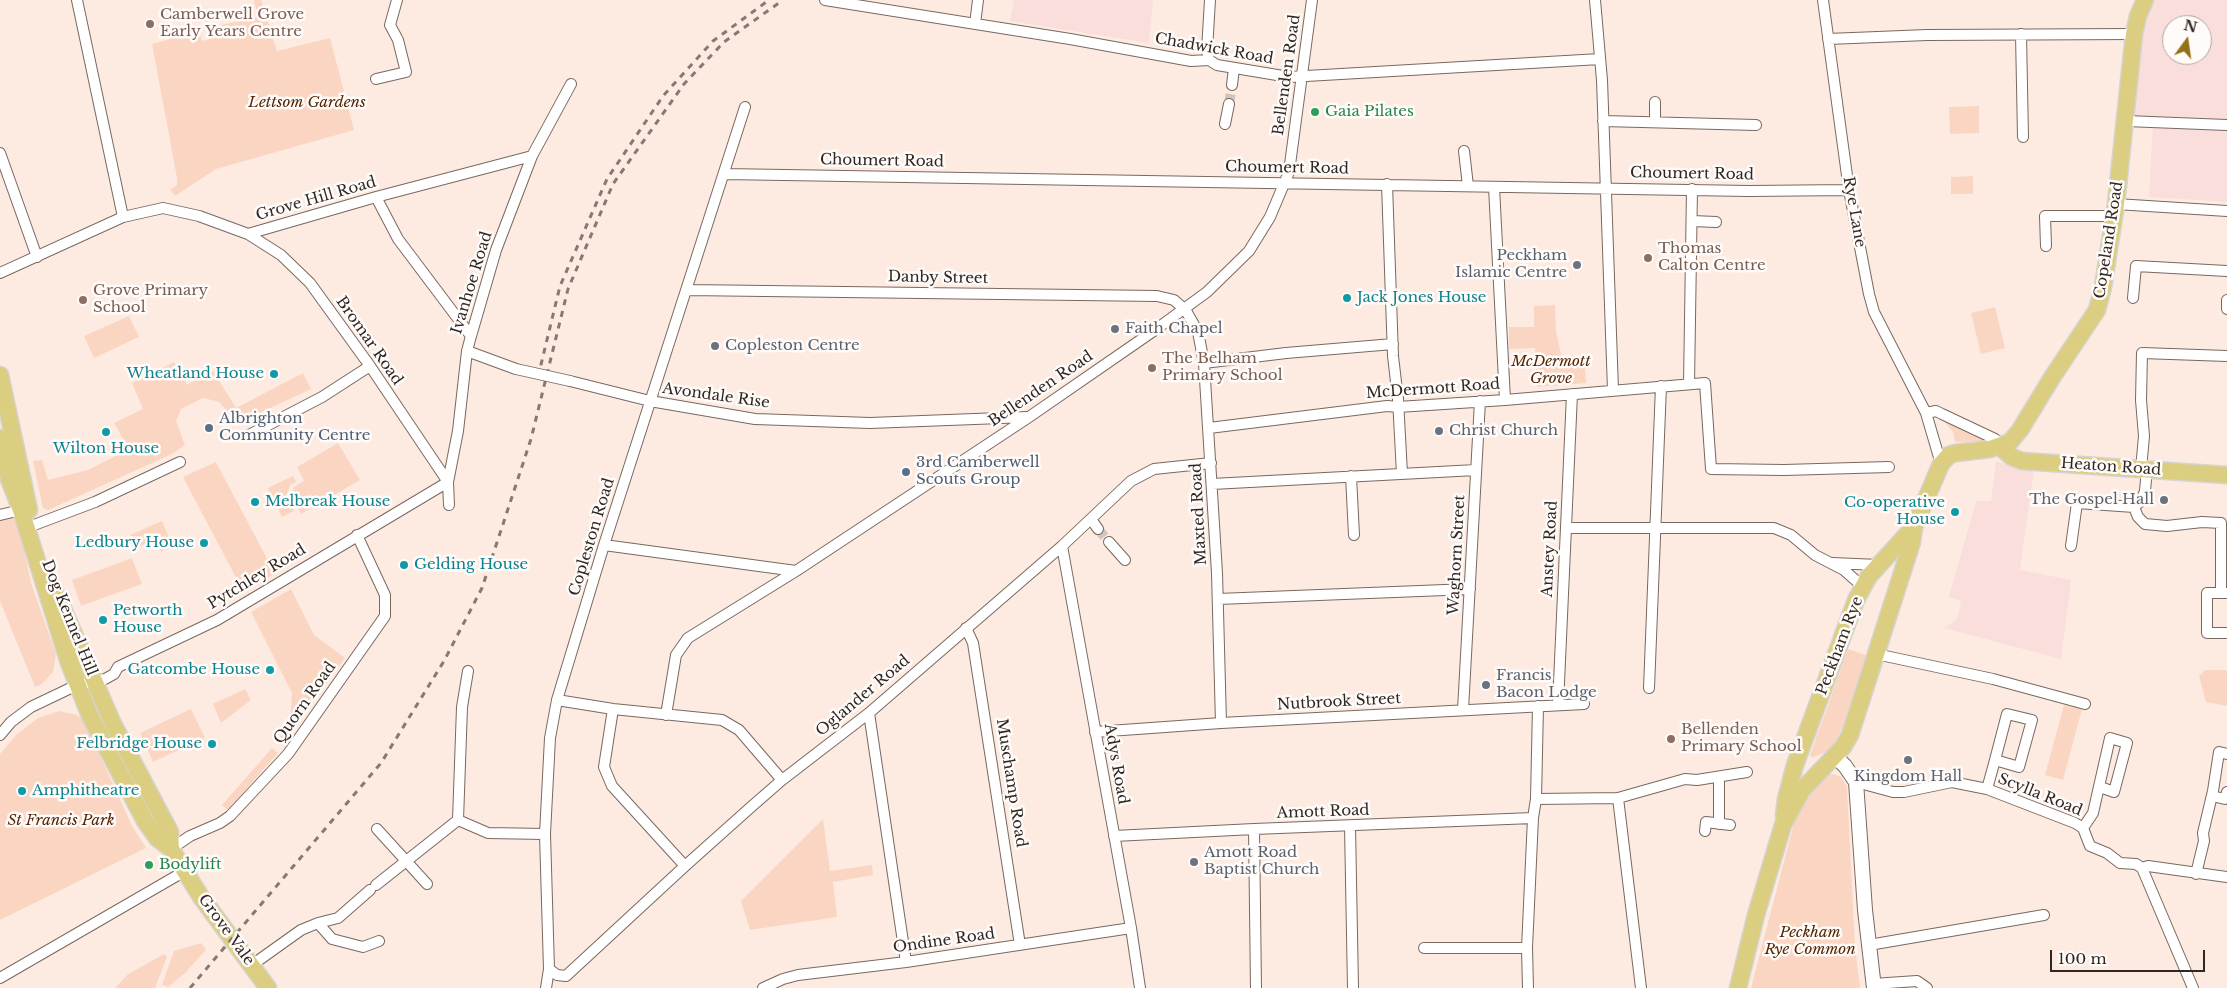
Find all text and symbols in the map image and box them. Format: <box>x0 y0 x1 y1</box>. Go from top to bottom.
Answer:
place label: Camberwell Grove Early Years Centre <box>160 6 304 41</box>
street label: Bellenden Road <box>1270 13 1304 137</box>
north arrow <box>2162 15 2212 65</box>
text: N <box>2182 16 2199 37</box>
marker: Camberwell Grove Early Years Centre <box>144 18 156 30</box>
street label: Chadwick Road <box>1153 30 1275 68</box>
park label: Lettsom Gardens <box>248 94 366 112</box>
place label: Gaia Pilates <box>1325 103 1414 121</box>
marker: Gaia Pilates <box>1309 106 1321 118</box>
street label: Choumert Road <box>820 151 944 171</box>
street label: Choumert Road <box>1225 158 1349 178</box>
street label: Choumert Road <box>1630 164 1754 184</box>
street label: Grove Hill Road <box>254 173 378 225</box>
street label: Rye Lane <box>1839 175 1869 249</box>
street label: Copeland Road <box>2091 180 2127 300</box>
street label: Ivanhoe Road <box>448 230 496 336</box>
place label: Thomas Calton Centre <box>1658 240 1766 275</box>
place label: Peckham Islamic Centre <box>1455 247 1567 282</box>
marker: Thomas Calton Centre <box>1642 252 1654 264</box>
marker: Peckham Islamic Centre <box>1571 259 1583 271</box>
street label: Danby Street <box>888 268 988 288</box>
place label: Grove Primary School <box>93 282 208 317</box>
place label: Jack Jones House <box>1357 289 1486 307</box>
marker: Jack Jones House <box>1341 292 1353 304</box>
street label: Bromar Road <box>332 293 406 389</box>
marker: Grove Primary School <box>77 294 89 306</box>
place label: Faith Chapel <box>1125 320 1223 338</box>
marker: Faith Chapel <box>1109 323 1121 335</box>
place label: Copleston Centre <box>725 337 860 355</box>
marker: Copleston Centre <box>709 340 721 352</box>
street label: Bellenden Road <box>985 347 1097 431</box>
place label: The Belham Primary School <box>1162 350 1283 385</box>
park label: McDermott Grove <box>1511 353 1591 388</box>
marker: The Belham Primary School <box>1146 362 1158 374</box>
place label: Wheatland House <box>126 365 264 383</box>
marker: Wheatland House <box>268 368 280 380</box>
street label: McDermott Road <box>1365 375 1501 403</box>
street label: Avondale Rise <box>661 380 771 412</box>
place label: Albrighton Community Centre <box>219 410 370 445</box>
marker: Albrighton Community Centre <box>203 422 215 434</box>
place label: Christ Church <box>1449 422 1558 440</box>
marker: Christ Church <box>1433 425 1445 437</box>
marker: Wilton House <box>100 426 112 438</box>
place label: Wilton House <box>53 440 159 458</box>
place label: 3rd Camberwell Scouts Group <box>916 454 1040 489</box>
street label: Heaton Road <box>2060 455 2162 479</box>
street label: Maxted Road <box>1187 462 1211 566</box>
marker: 3rd Camberwell Scouts Group <box>900 466 912 478</box>
street label: Copleston Road <box>566 476 618 598</box>
place label: The Gospel Hall <box>2029 491 2154 509</box>
place label: Melbreak House <box>265 493 390 511</box>
street label: Waghorn Street <box>1445 494 1469 616</box>
place label: Co-operative House <box>1844 494 1945 529</box>
marker: The Gospel Hall <box>2158 494 2170 506</box>
marker: Melbreak House <box>249 496 261 508</box>
street label: Anstey Road <box>1538 500 1562 598</box>
marker: Co-operative House <box>1949 506 1961 518</box>
place label: Ledbury House <box>75 534 194 552</box>
marker: Ledbury House <box>198 537 210 549</box>
street label: Pytchley Road <box>205 541 309 613</box>
place label: Gelding House <box>414 556 528 574</box>
street label: Dog Kennel Hill <box>38 557 100 679</box>
marker: Gelding House <box>398 559 410 571</box>
street label: Peckham Rye <box>1813 594 1867 698</box>
place label: Petworth House <box>113 602 183 637</box>
marker: Petworth House <box>97 614 109 626</box>
street label: Oglander Road <box>813 652 913 740</box>
street label: Quorn Road <box>270 659 340 747</box>
place label: Gatcombe House <box>128 661 260 679</box>
marker: Gatcombe House <box>264 664 276 676</box>
place label: Francis Bacon Lodge <box>1496 667 1597 702</box>
marker: Francis Bacon Lodge <box>1480 679 1492 691</box>
street label: Nutbrook Street <box>1277 690 1401 714</box>
street label: Muschamp Road <box>992 717 1030 849</box>
place label: Bellenden Primary School <box>1681 721 1802 756</box>
street label: Adys Road <box>1100 722 1132 806</box>
marker: Bellenden Primary School <box>1665 733 1677 745</box>
place label: Felbridge House <box>76 735 202 753</box>
marker: Felbridge House <box>206 738 218 750</box>
marker: Kingdom Hall <box>1902 754 1914 766</box>
place label: Kingdom Hall <box>1854 768 1962 786</box>
street label: Scylla Road <box>1995 770 2085 820</box>
place label: Amphitheatre <box>32 782 139 800</box>
marker: Amphitheatre <box>16 785 28 797</box>
street label: Amott Road <box>1276 801 1370 823</box>
park label: St Francis Park <box>7 812 115 830</box>
place label: Amott Road Baptist Church <box>1204 844 1319 879</box>
place label: Bodylift <box>159 856 222 874</box>
marker: Amott Road Baptist Church <box>1188 856 1200 868</box>
marker: Bodylift <box>143 859 155 871</box>
street label: Grove Vale <box>194 891 258 969</box>
park label: Peckham Rye Common <box>1764 924 1856 959</box>
street label: Ondine Road <box>892 925 996 957</box>
scale bar <box>2052 940 2207 972</box>
text: 100 m <box>2058 949 2107 968</box>

